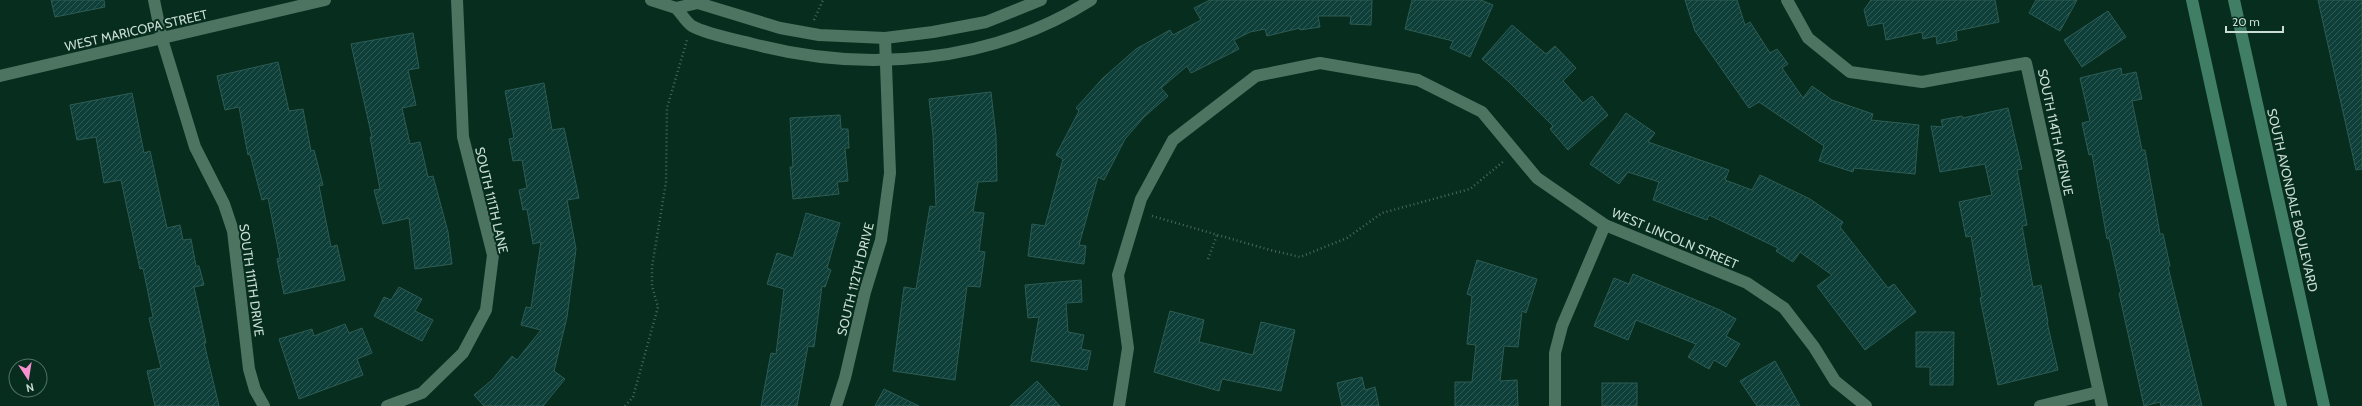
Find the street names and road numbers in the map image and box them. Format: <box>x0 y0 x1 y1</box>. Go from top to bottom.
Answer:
street label: WEST MARICOPA STREET <box>63 6 209 54</box>
street label: SOUTH 114TH AVENUE <box>2035 67 2077 197</box>
street label: SOUTH AVONDALE BOULEVARD <box>2264 107 2322 293</box>
street label: SOUTH 111TH LANE <box>472 145 512 255</box>
street label: WEST LINCOLN STREET <box>1609 204 1741 272</box>
street label: SOUTH 112TH DRIVE <box>833 221 877 337</box>
street label: SOUTH 111TH DRIVE <box>236 223 268 337</box>

